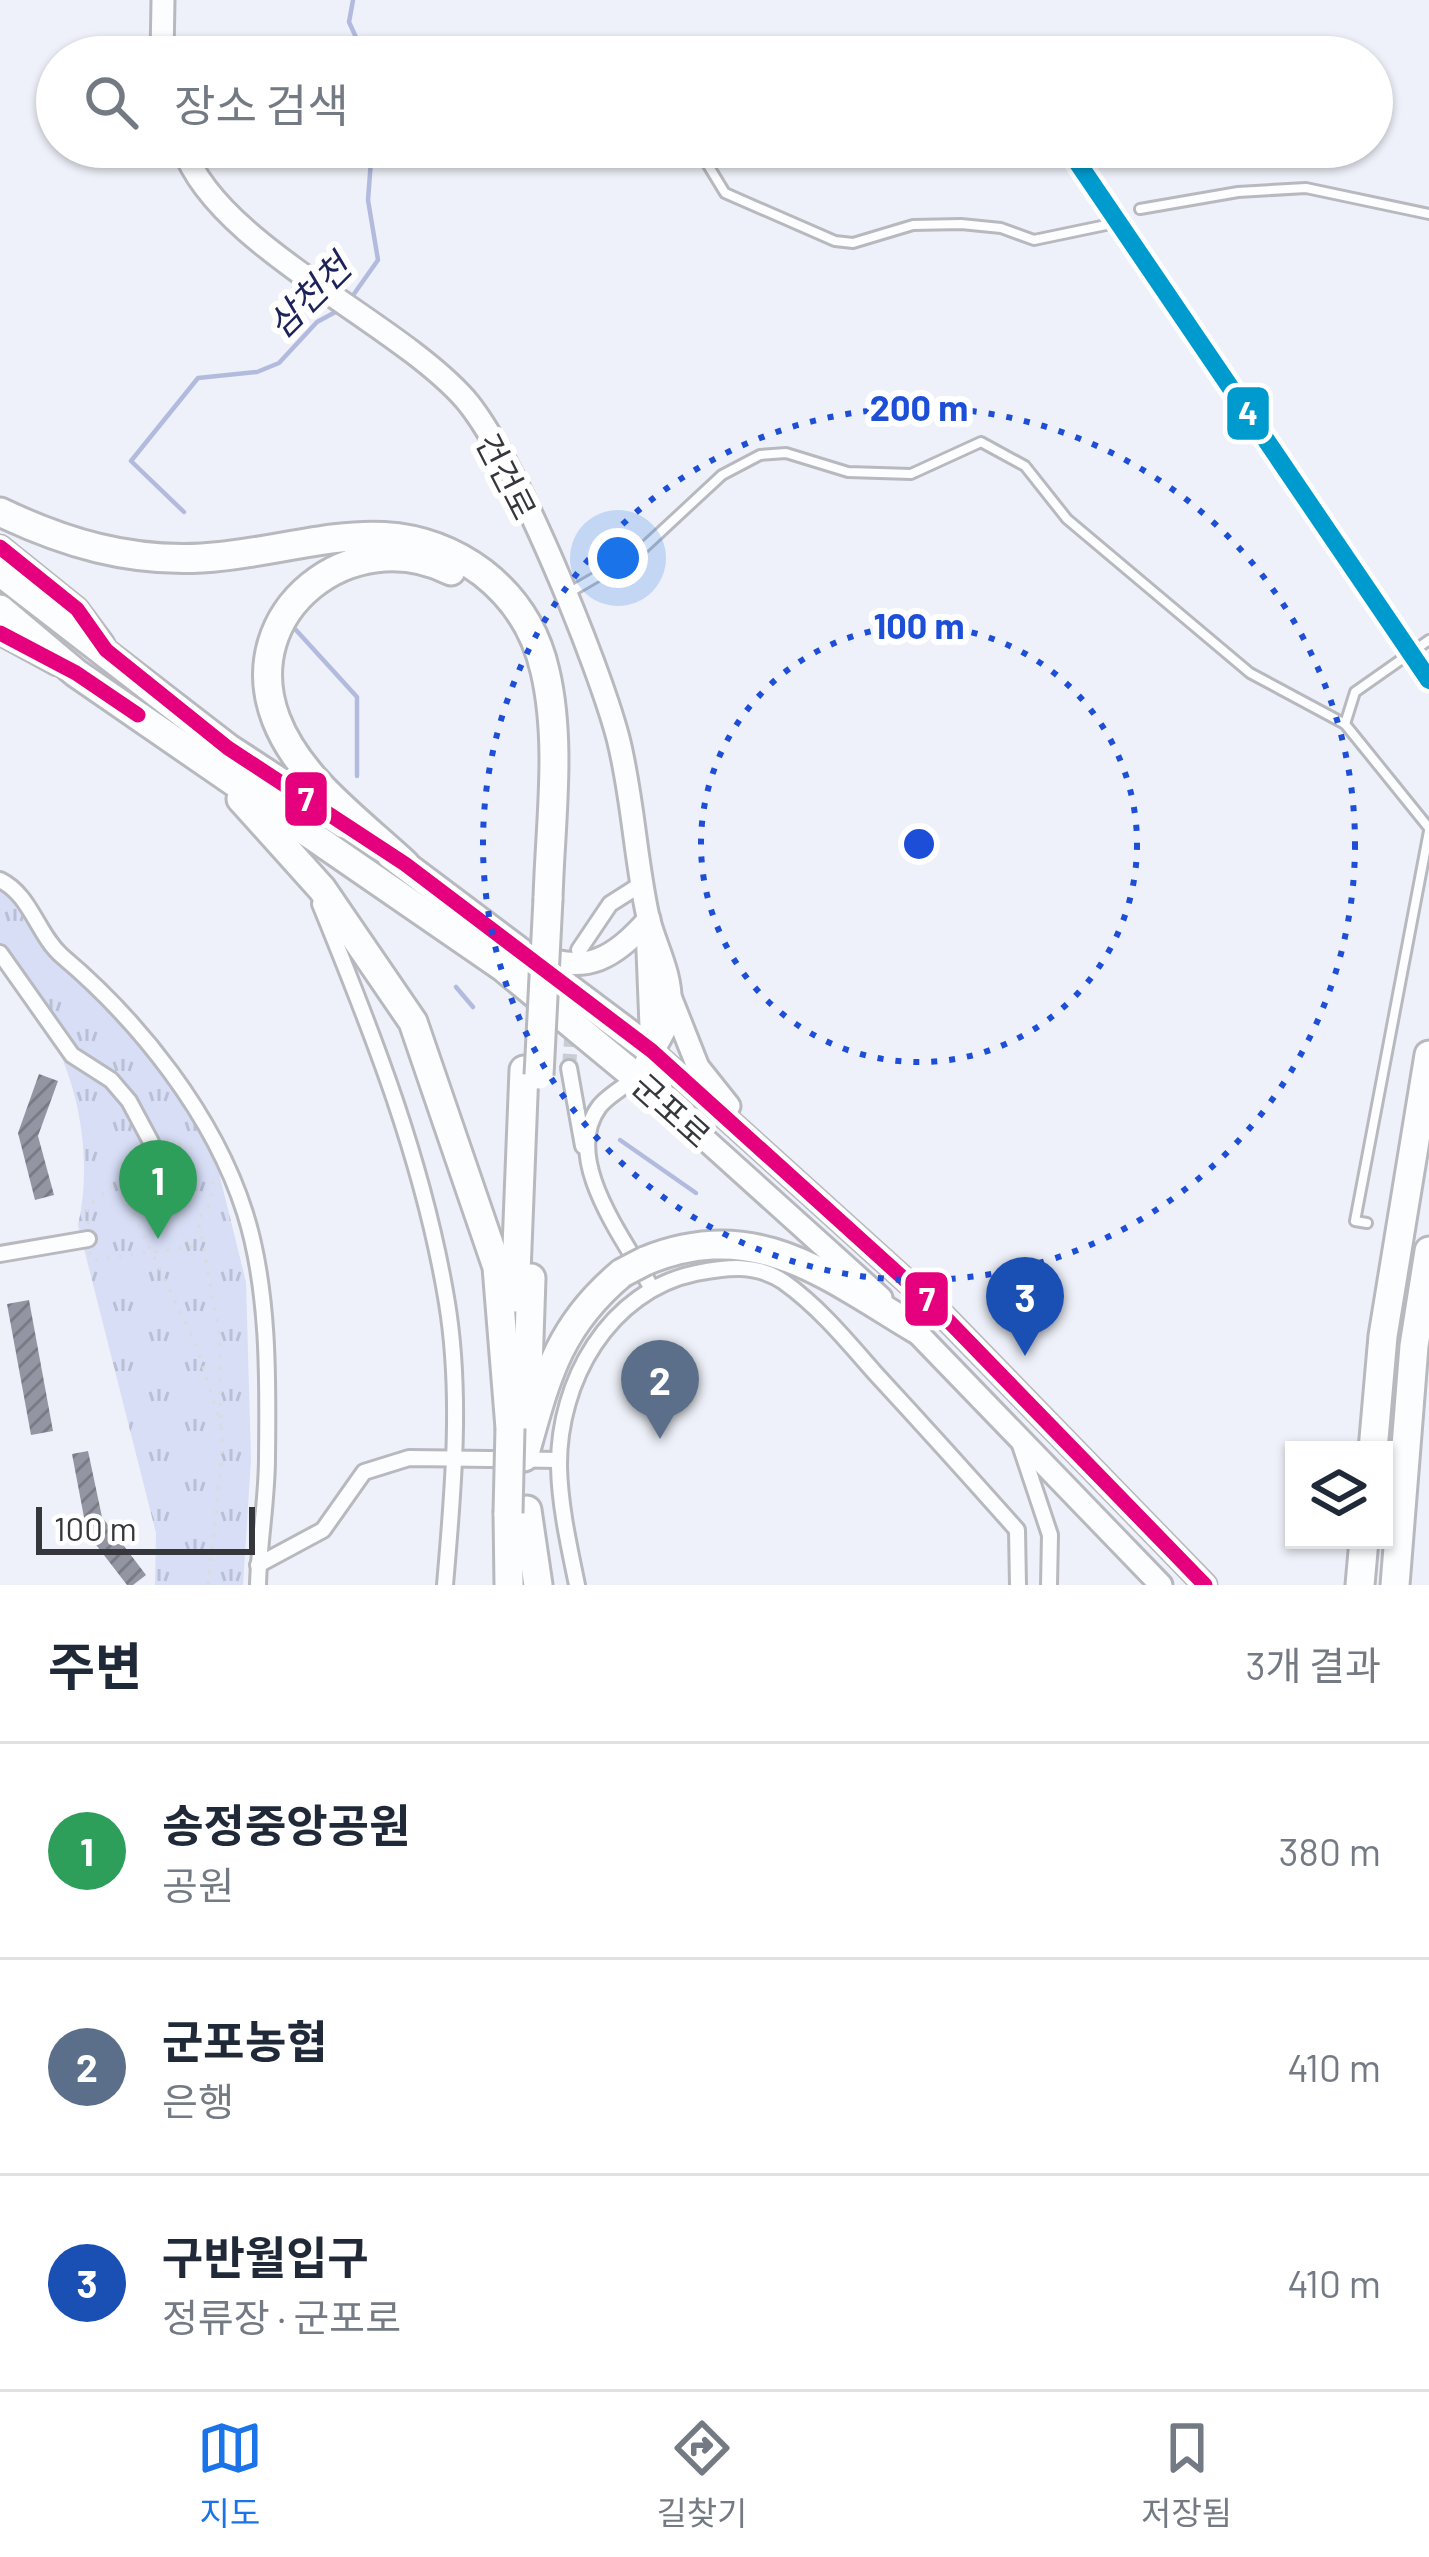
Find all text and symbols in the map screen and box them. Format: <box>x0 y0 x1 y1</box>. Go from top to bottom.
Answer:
search box <box>36 36 1393 168</box>
icon: search <box>78 69 144 135</box>
text: 장소 검색 <box>174 77 349 131</box>
water label: 삼천천 <box>258 242 361 345</box>
text: 200 m <box>870 385 968 428</box>
line badge: 4 <box>1225 385 1271 442</box>
text: 4 <box>1238 392 1258 432</box>
street label: 건건로 <box>469 426 545 526</box>
your location <box>588 528 648 588</box>
text: 100 m <box>873 603 965 646</box>
line badge: 7 <box>283 770 329 828</box>
text: 7 <box>298 778 314 818</box>
centre of rings <box>898 823 940 865</box>
street label: 군포로 <box>625 1065 719 1155</box>
pin: 1 <box>119 1140 197 1239</box>
pin: 3 <box>986 1257 1064 1356</box>
line badge: 7 <box>903 1270 950 1328</box>
text: 7 <box>919 1278 935 1318</box>
pin: 2 <box>621 1340 699 1439</box>
map controls <box>1285 1441 1393 1549</box>
button: layers <box>1285 1441 1393 1549</box>
scale bar <box>36 1501 255 1554</box>
text: 100 m <box>54 1508 137 1548</box>
text: 주변 <box>48 1634 142 1695</box>
text: 3개 결과 <box>1245 1641 1381 1688</box>
text: 송정중앙공원 <box>162 1797 410 1851</box>
text: 1 <box>80 1827 94 1874</box>
text: 380 m <box>1279 1827 1381 1874</box>
text: 공원 <box>162 1861 234 1908</box>
text: 군포농협 <box>162 2013 328 2067</box>
text: 2 <box>76 2043 98 2090</box>
text: 410 m <box>1287 2043 1381 2090</box>
text: 은행 <box>162 2077 234 2124</box>
text: 구반월입구 <box>162 2229 369 2283</box>
text: 3 <box>76 2259 98 2306</box>
text: 410 m <box>1287 2259 1381 2306</box>
text: 정류장 · 군포로 <box>162 2293 401 2340</box>
tab: 지도 <box>197 2415 263 2535</box>
tab: 길찾기 <box>656 2415 747 2535</box>
tab: 저장됨 <box>1141 2415 1232 2535</box>

